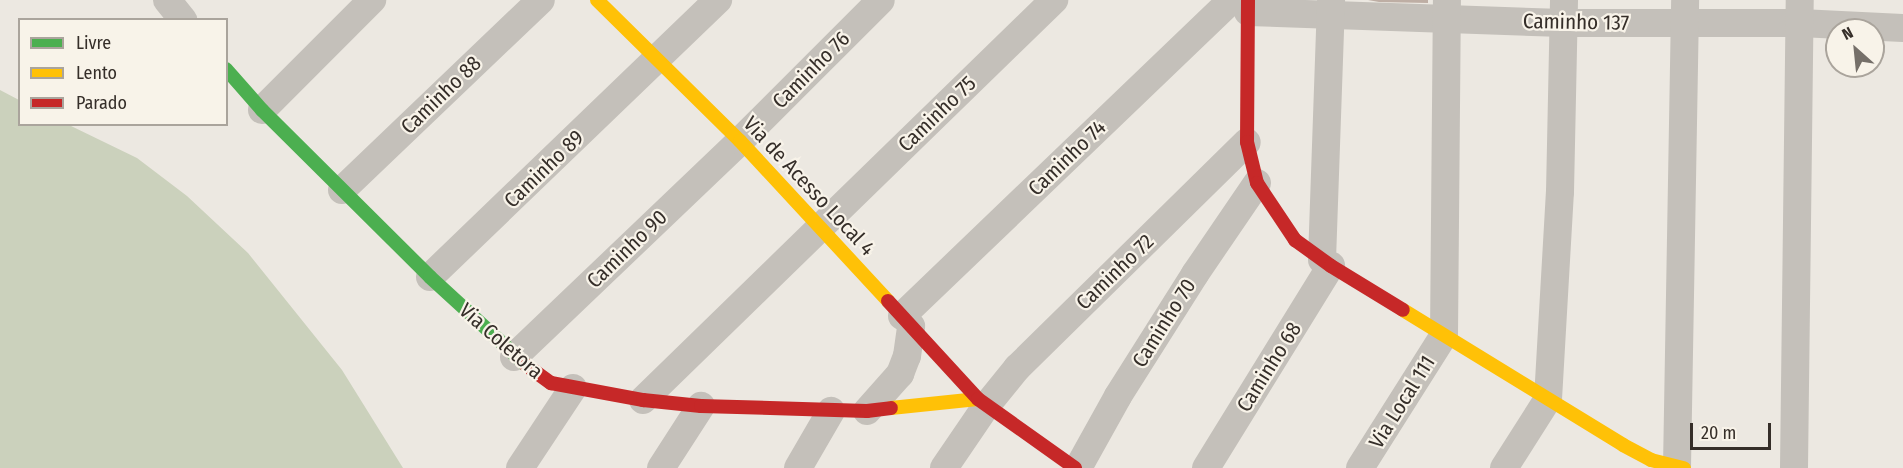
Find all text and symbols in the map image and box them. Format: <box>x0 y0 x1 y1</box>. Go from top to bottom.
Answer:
street label: Caminho 137 <box>1523 8 1629 36</box>
legend <box>18 18 228 126</box>
north arrow <box>1825 18 1885 78</box>
text: N <box>1839 23 1856 44</box>
street label: Caminho 76 <box>767 26 855 114</box>
text: Livre <box>76 32 111 54</box>
street label: Caminho 88 <box>396 51 486 139</box>
text: Lento <box>76 62 117 84</box>
street label: Caminho 75 <box>893 71 981 157</box>
text: Parado <box>76 92 127 114</box>
street label: Via de Acesso Local 4 <box>738 111 880 261</box>
street label: Caminho 74 <box>1023 115 1111 201</box>
street label: Caminho 89 <box>499 125 589 213</box>
street label: Caminho 90 <box>582 205 672 293</box>
street label: Caminho 72 <box>1071 229 1159 315</box>
street label: Caminho 70 <box>1127 274 1201 372</box>
street label: Via Coletora <box>454 298 548 384</box>
street label: Caminho 68 <box>1231 317 1307 417</box>
street label: Via Local 111 <box>1364 351 1440 453</box>
scale bar <box>1693 411 1774 449</box>
text: 20 m <box>1701 422 1736 444</box>

